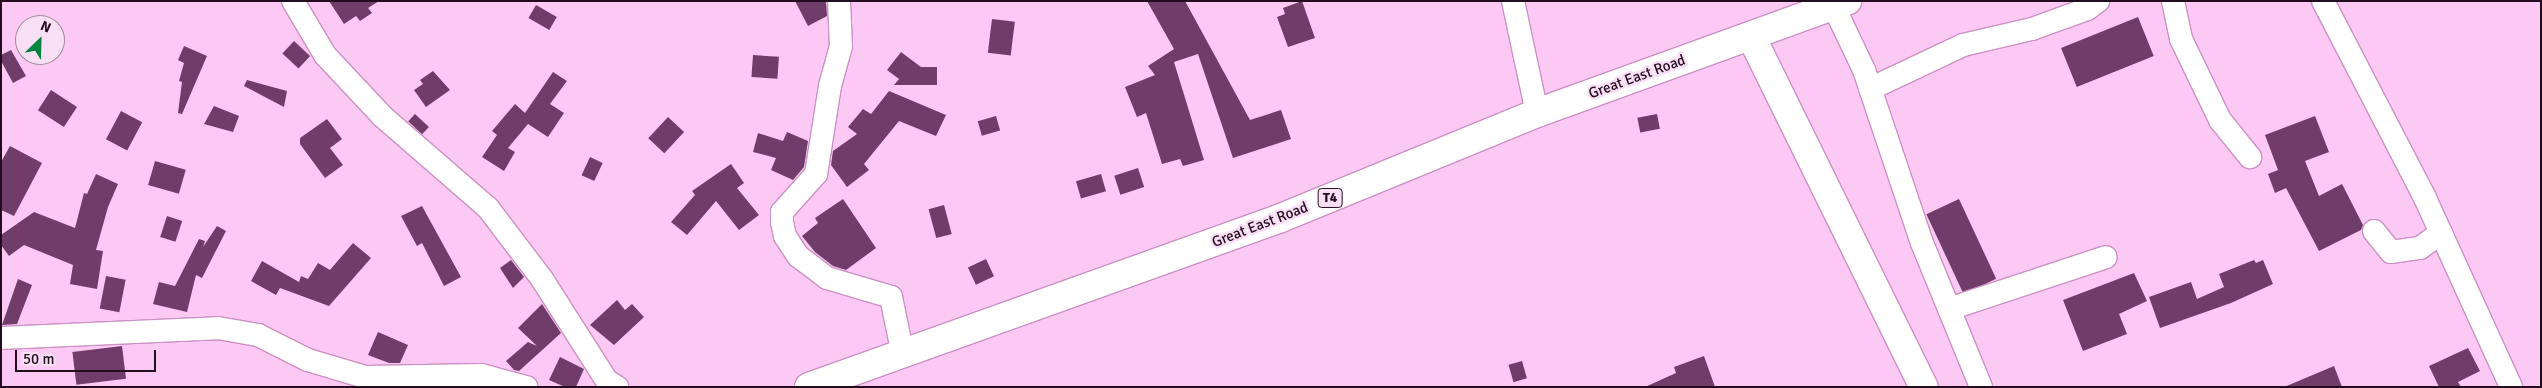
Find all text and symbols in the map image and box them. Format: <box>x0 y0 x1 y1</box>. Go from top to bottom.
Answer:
north arrow <box>15 15 65 65</box>
text: N <box>38 17 54 37</box>
street label: Great East Road <box>1586 51 1688 103</box>
road number: T4 <box>1318 187 1342 210</box>
street label: Great East Road <box>1209 198 1311 252</box>
scale bar <box>18 340 159 372</box>
text: 50 m <box>23 350 54 368</box>

